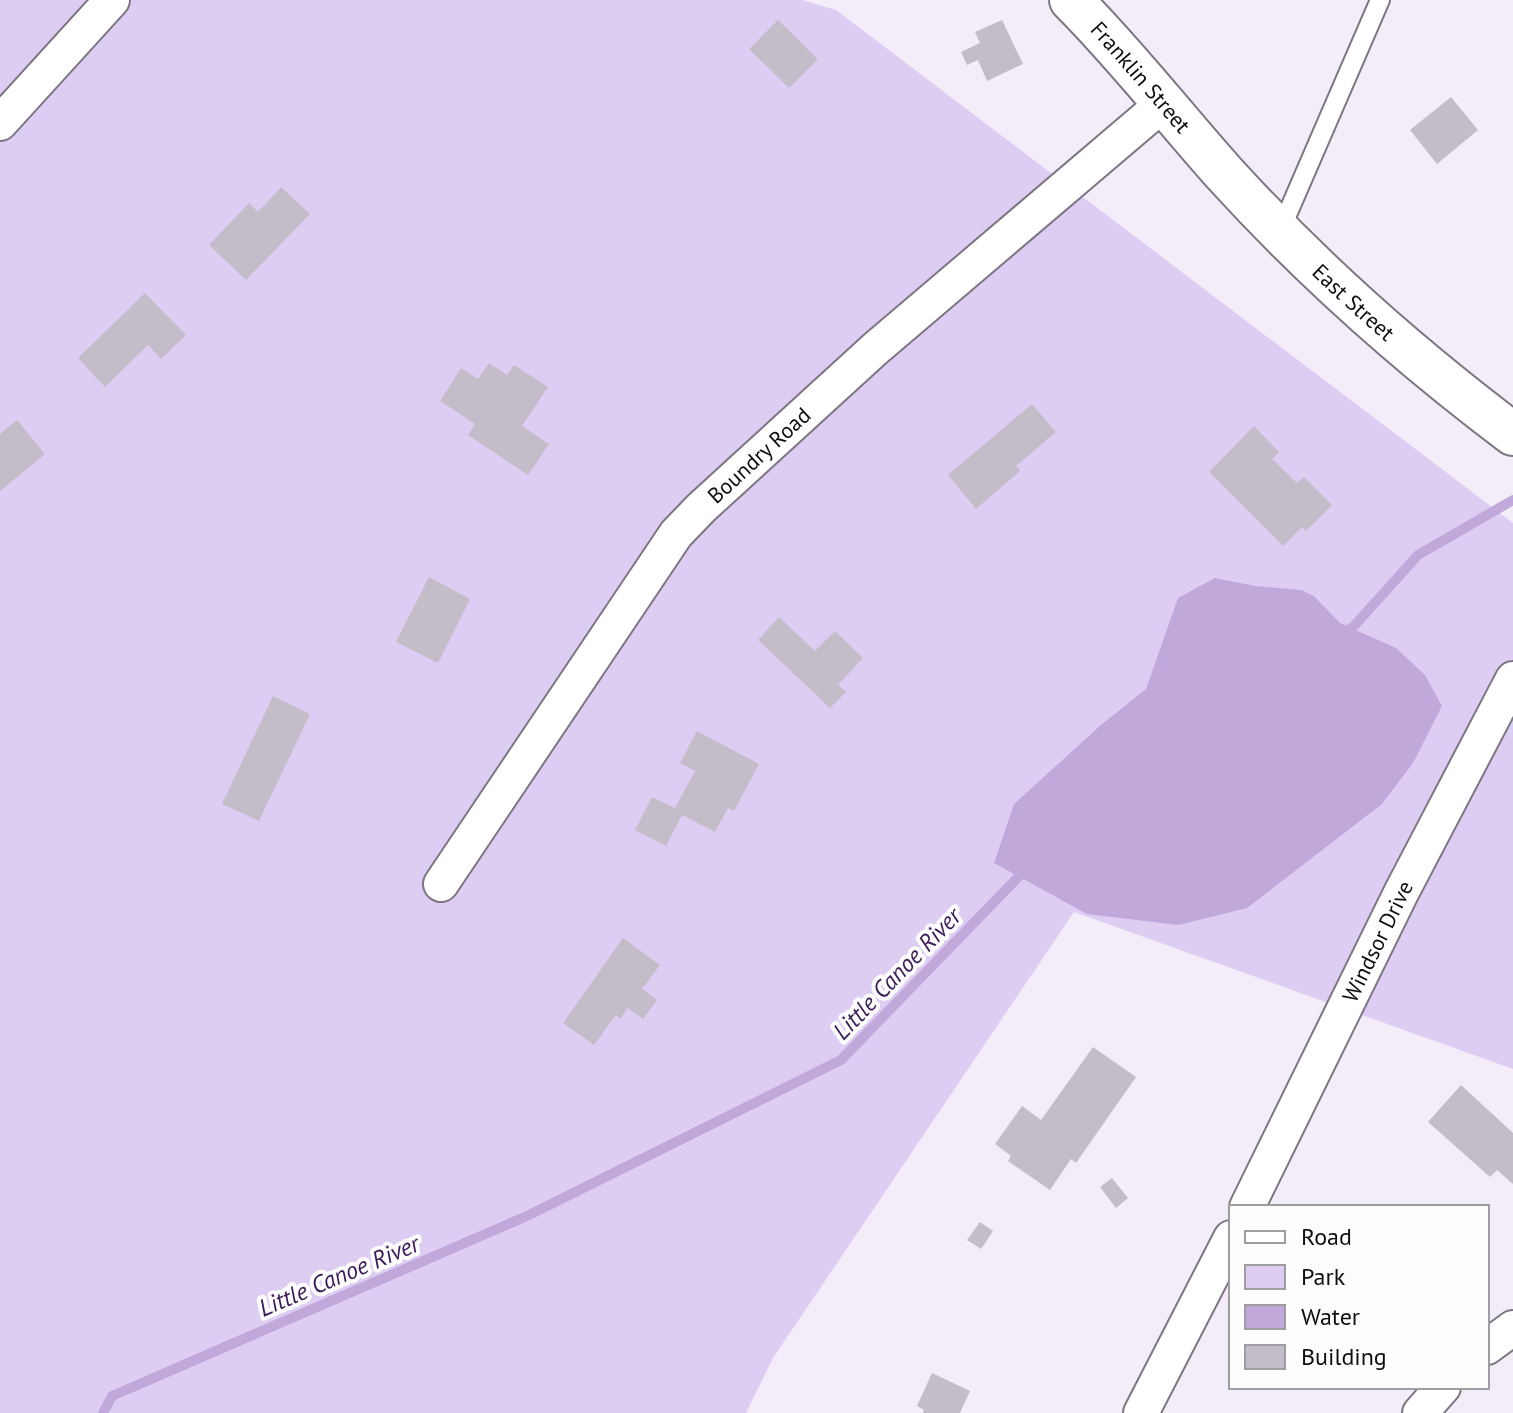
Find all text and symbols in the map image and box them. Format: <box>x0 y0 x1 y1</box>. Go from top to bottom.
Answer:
street label: Franklin Street <box>1085 15 1197 139</box>
street label: East Street <box>1307 258 1401 347</box>
street label: Boundry Road <box>701 401 816 509</box>
street label: Windsor Drive <box>1336 876 1419 1007</box>
water label: Little Canoe River <box>826 900 969 1046</box>
legend <box>1229 1205 1489 1389</box>
text: Road <box>1301 1221 1352 1252</box>
water label: Little Canoe River <box>254 1227 426 1323</box>
text: Park <box>1301 1261 1346 1292</box>
text: Water <box>1301 1301 1360 1332</box>
text: Building <box>1301 1341 1387 1372</box>

